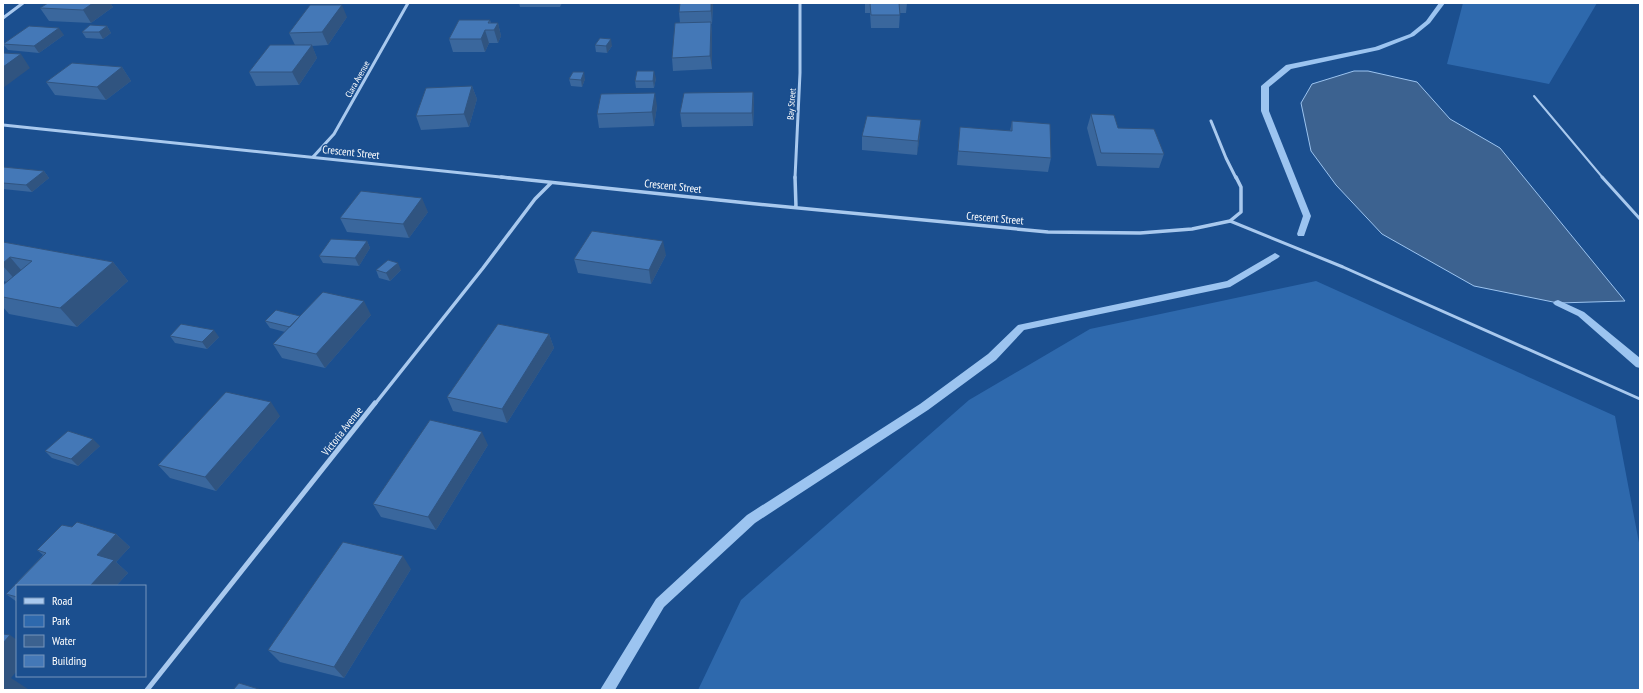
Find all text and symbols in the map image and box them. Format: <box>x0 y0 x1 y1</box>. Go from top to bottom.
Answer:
street label: Clara Avenue <box>342 58 372 99</box>
street label: Bay Street <box>784 87 798 120</box>
street label: Crescent Street <box>322 142 380 162</box>
street label: Crescent Street <box>644 176 702 196</box>
street label: Crescent Street <box>966 209 1024 227</box>
street label: Victoria Avenue <box>318 403 366 459</box>
legend <box>16 585 146 677</box>
text: Road <box>52 593 72 608</box>
text: Park <box>52 613 70 628</box>
text: Water <box>52 633 77 648</box>
text: Building <box>52 653 87 668</box>

